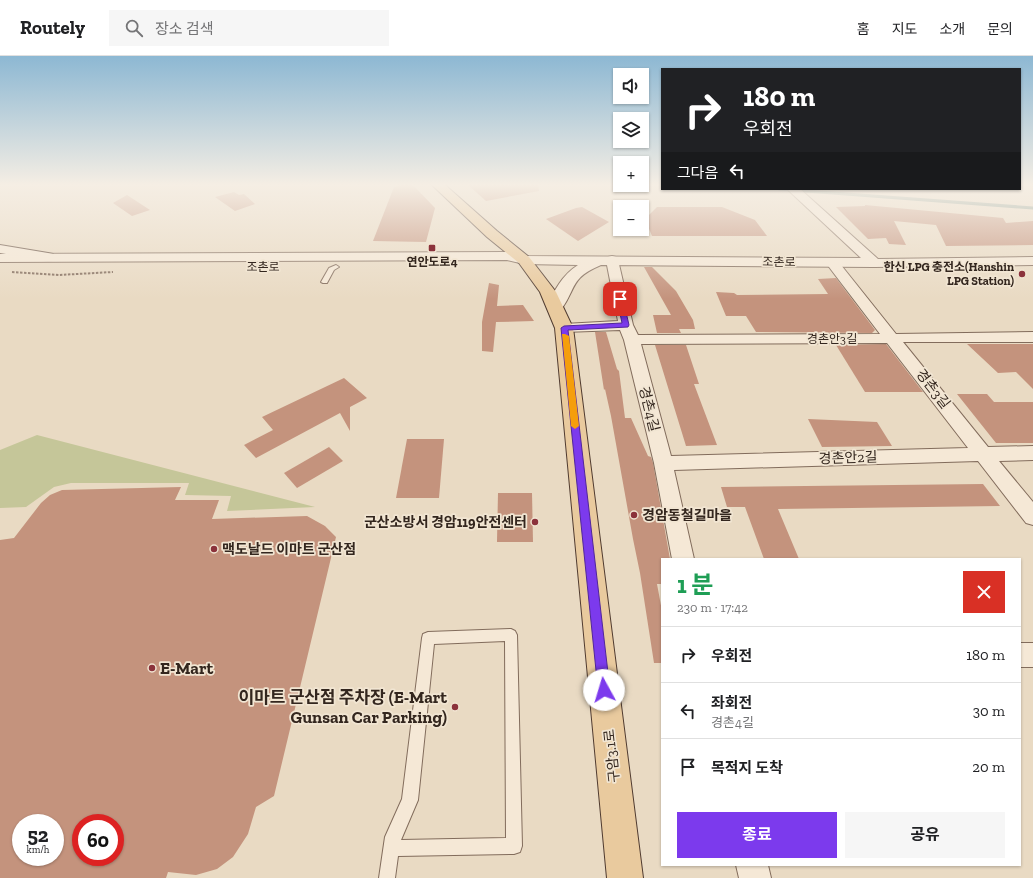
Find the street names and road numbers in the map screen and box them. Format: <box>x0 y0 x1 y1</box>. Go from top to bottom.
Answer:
street label: 조촌로 <box>762 255 796 269</box>
street label: 조촌로 <box>246 260 280 274</box>
street label: 경촌안3길 <box>807 332 857 346</box>
street label: 경촌3길 <box>912 366 954 412</box>
street label: 경촌4길 <box>635 385 663 433</box>
street label: 경촌안2길 <box>818 448 878 468</box>
street label: 구암3.1로 <box>601 728 623 784</box>

